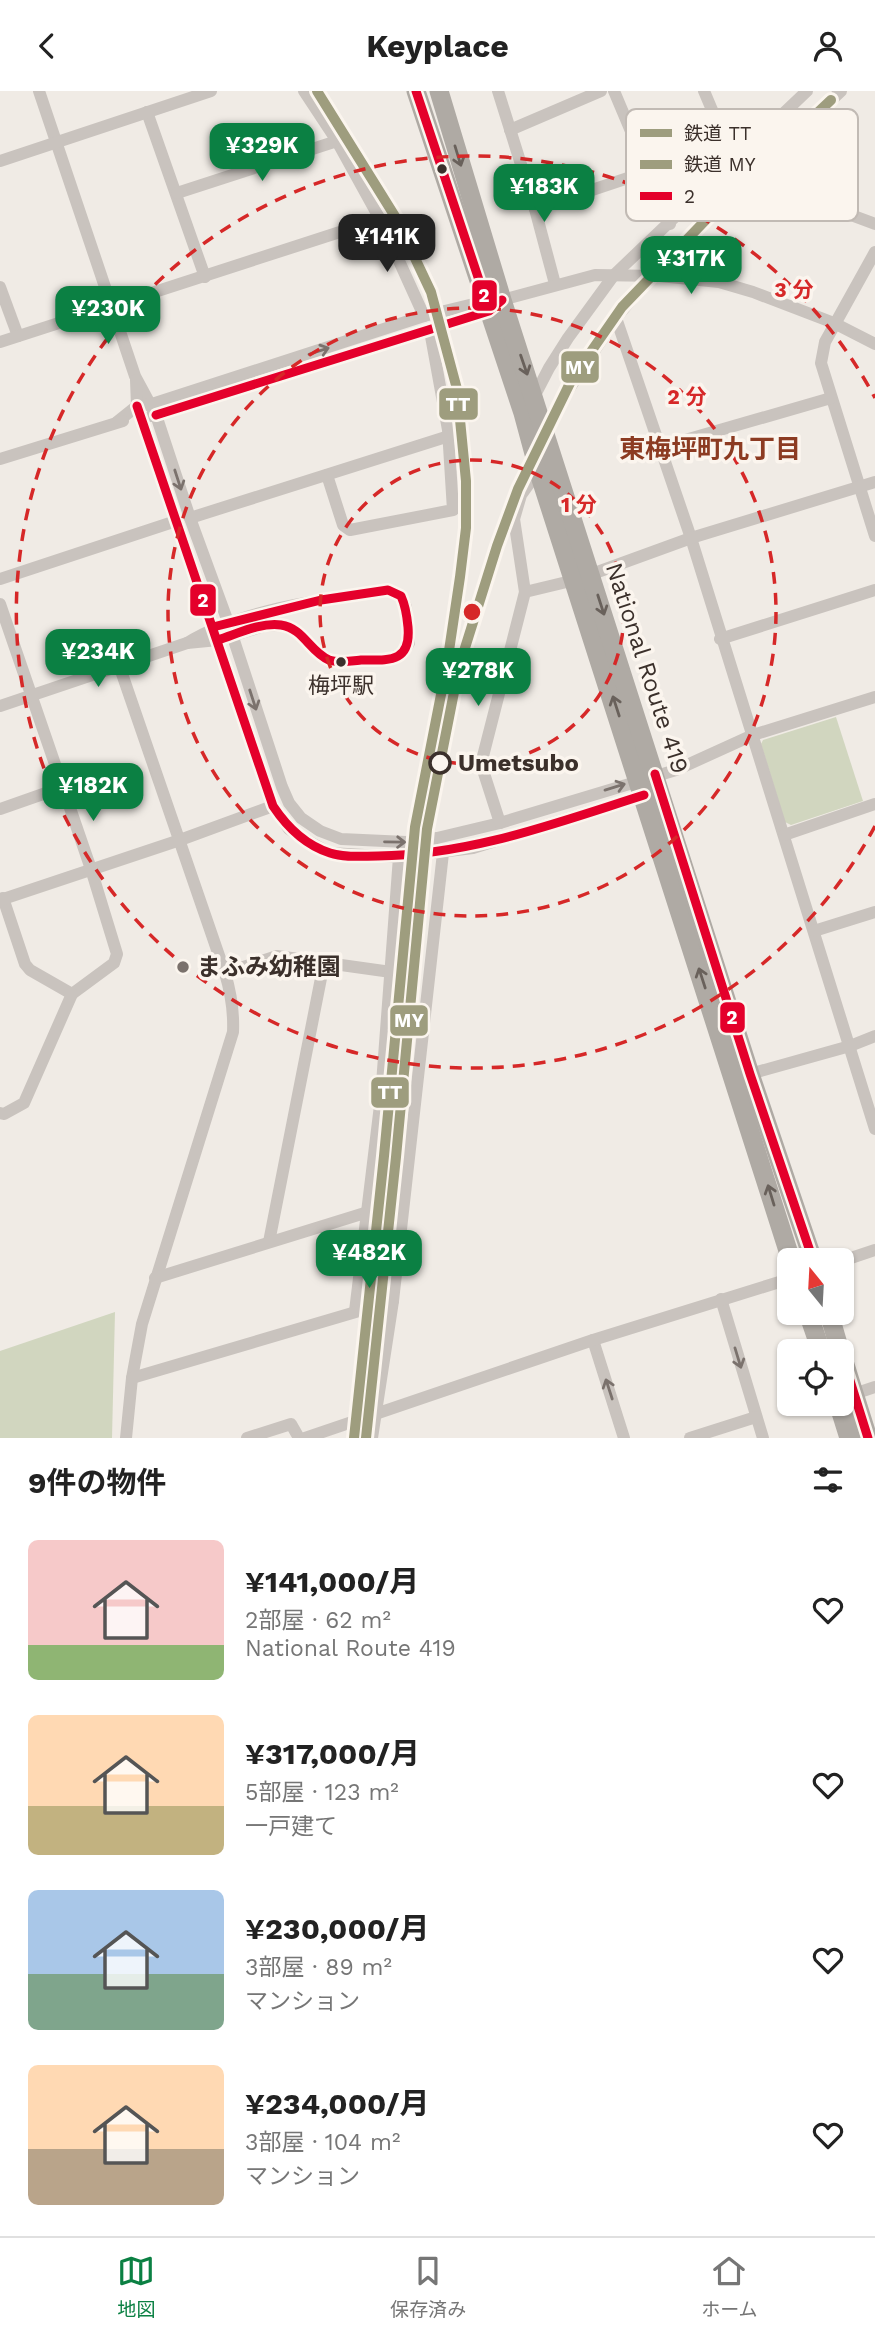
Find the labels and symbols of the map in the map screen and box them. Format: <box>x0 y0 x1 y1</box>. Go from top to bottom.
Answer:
legend <box>626 109 858 221</box>
text: 鉄道 TT <box>684 122 751 145</box>
pin: ¥329K <box>213 123 311 183</box>
one-way arrow <box>453 145 465 167</box>
text: 鉄道 MY <box>684 153 756 176</box>
unlabelled marker <box>435 162 449 176</box>
pin: ¥183K <box>495 165 593 224</box>
text: 2 <box>684 185 695 208</box>
pin: ¥141K <box>338 215 436 274</box>
pin: ¥317K <box>642 237 740 296</box>
text: 3 分 <box>774 277 814 302</box>
line badge: 2 <box>471 279 498 312</box>
text: 2 <box>478 284 490 307</box>
pin: ¥230K <box>59 287 157 346</box>
one-way arrow <box>308 344 330 357</box>
line badge: MY <box>560 350 600 384</box>
one-way arrow <box>519 354 531 376</box>
text: MY <box>565 356 595 379</box>
text: 2 分 <box>667 384 707 409</box>
line badge: TT <box>438 387 479 421</box>
text: TT <box>446 393 470 416</box>
district label: 東梅坪町九丁目 <box>619 434 801 464</box>
one-way arrow <box>172 468 185 490</box>
text: 1 分 <box>561 492 597 517</box>
street label: National Route 419 <box>600 559 694 777</box>
line badge: 2 <box>189 583 217 617</box>
text: 2 <box>197 589 209 612</box>
one-way arrow <box>596 593 609 615</box>
centre of rings <box>460 600 484 624</box>
pin: ¥234K <box>49 629 147 689</box>
pin: ¥278K <box>429 649 527 708</box>
marker: 梅坪駅 <box>334 655 348 669</box>
place label: 梅坪駅 <box>308 673 374 698</box>
one-way arrow <box>247 689 260 711</box>
one-way arrow <box>608 696 621 718</box>
place label: Umetsubo <box>458 749 579 777</box>
marker: Umetsubo <box>429 752 451 774</box>
pin: ¥182K <box>44 763 142 823</box>
one-way arrow <box>603 780 625 792</box>
one-way arrow <box>383 835 406 849</box>
place label: まふみ幼稚園 <box>197 953 341 981</box>
marker: まふみ幼稚園 <box>175 959 191 975</box>
one-way arrow <box>695 967 708 989</box>
line badge: 2 <box>719 1001 746 1034</box>
line badge: MY <box>389 1004 429 1037</box>
text: 2 <box>726 1006 738 1029</box>
text: MY <box>394 1009 424 1032</box>
line badge: TT <box>370 1076 410 1109</box>
text: TT <box>378 1081 402 1104</box>
one-way arrow <box>763 1184 776 1206</box>
pin: ¥482K <box>320 1231 418 1290</box>
north arrow <box>777 1248 854 1325</box>
one-way arrow <box>733 1346 746 1368</box>
one-way arrow <box>601 1378 614 1400</box>

